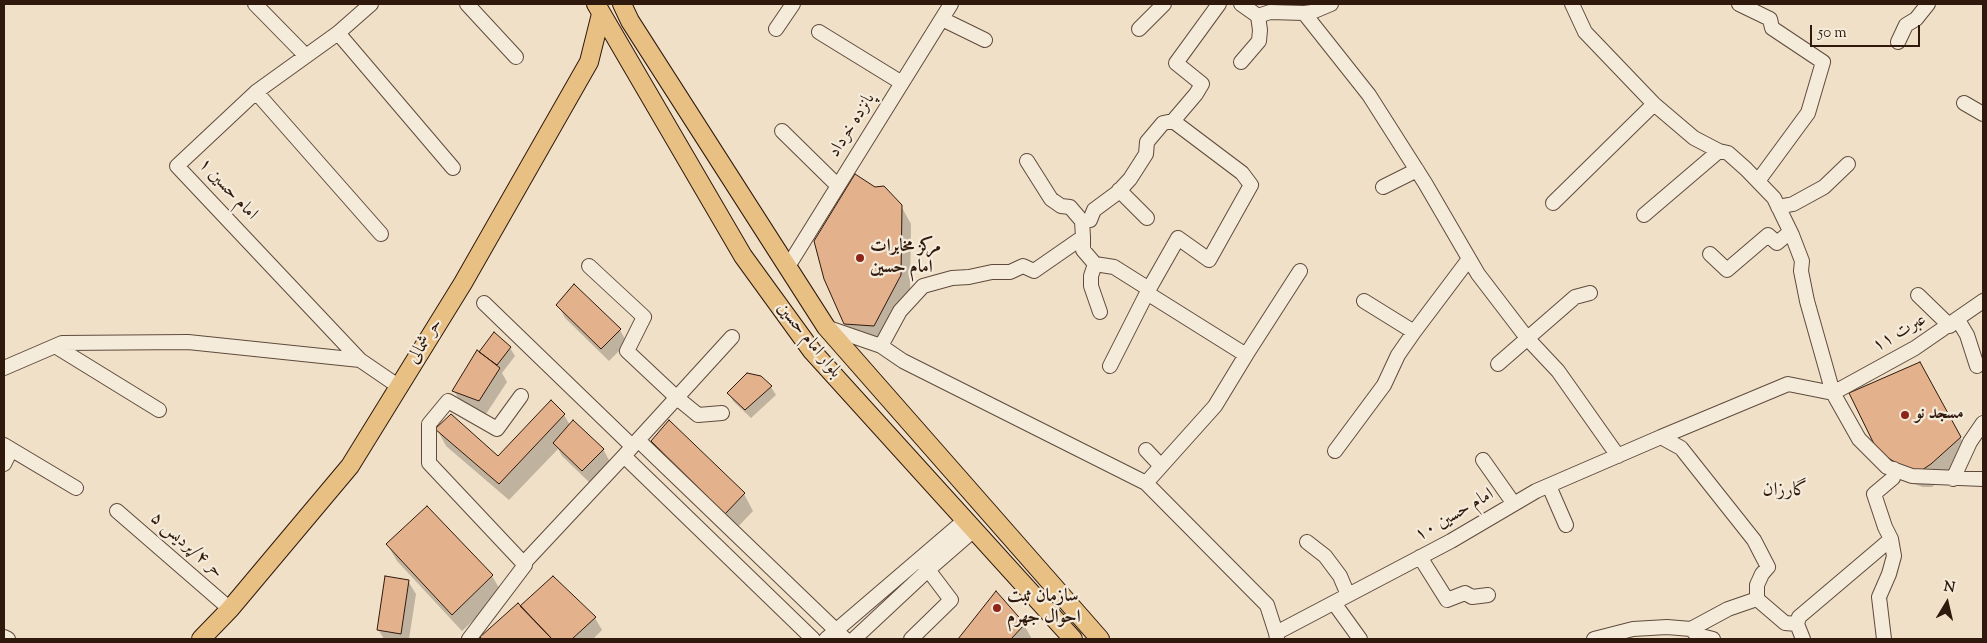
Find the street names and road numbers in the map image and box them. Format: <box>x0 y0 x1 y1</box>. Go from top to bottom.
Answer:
street label: پانزده خرداد <box>825 90 881 162</box>
street label: امام حسین ۱ <box>193 154 261 226</box>
street label: بلوار امام حسین <box>771 299 845 383</box>
street label: عبرت ۱۱ <box>1869 310 1931 358</box>
street label: حر شمالی <box>404 315 448 369</box>
street label: امام حسین ۱۰ <box>1412 485 1498 547</box>
street label: حر ۴/پردیس ۵ <box>145 508 227 584</box>

